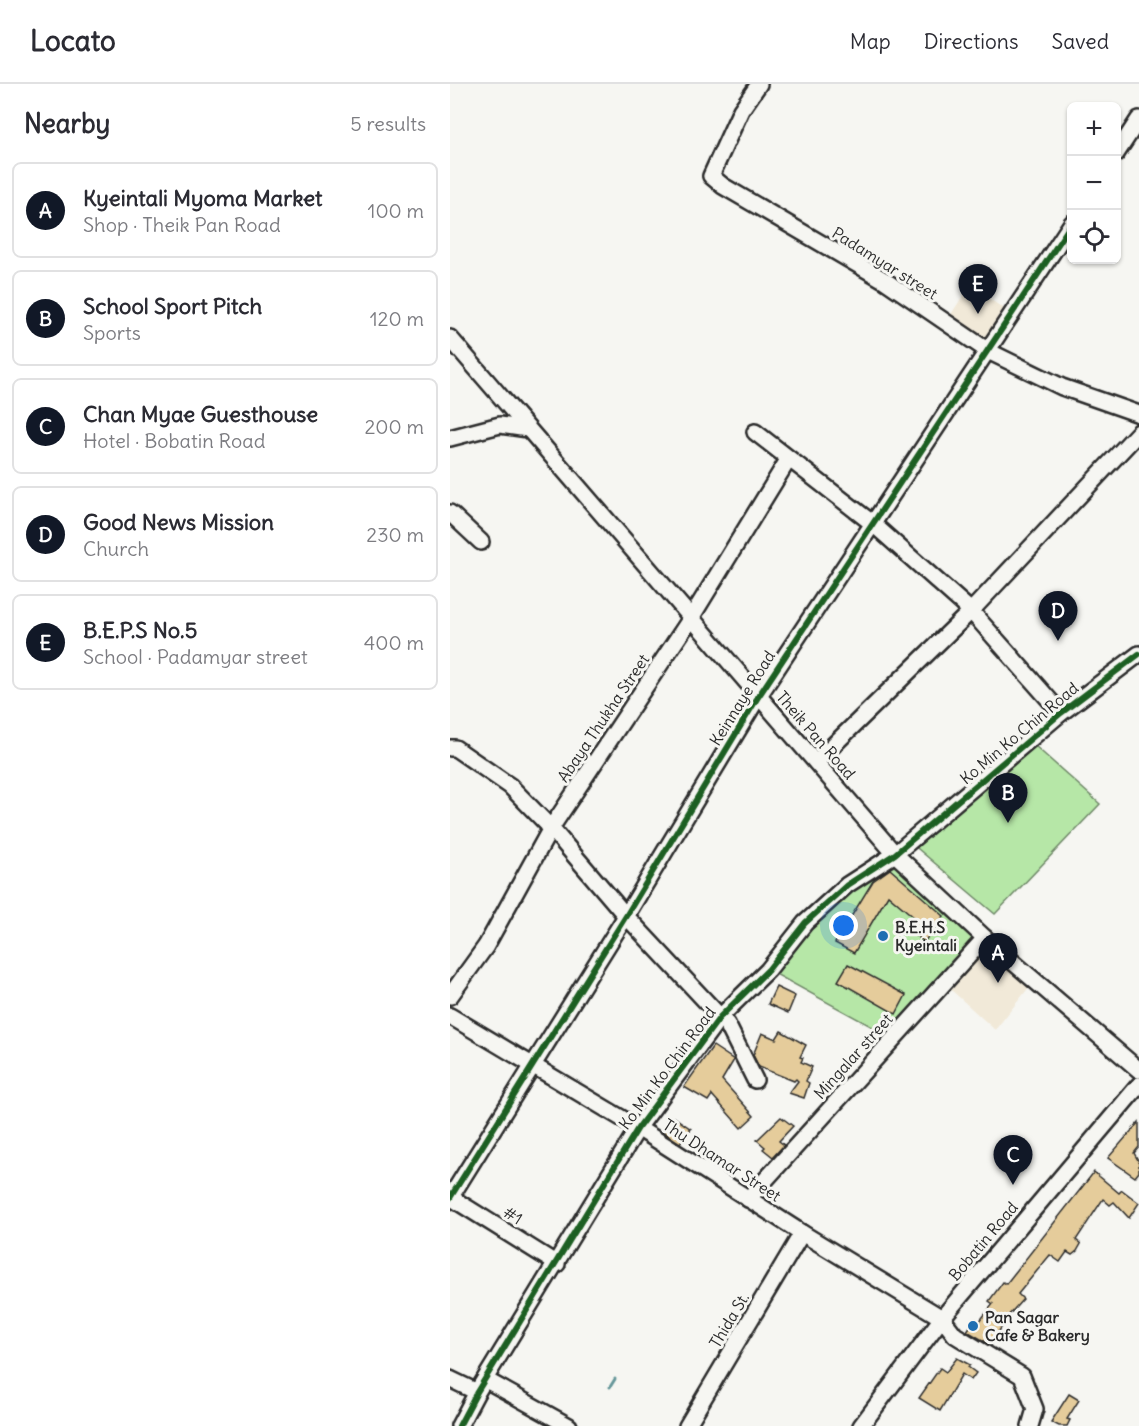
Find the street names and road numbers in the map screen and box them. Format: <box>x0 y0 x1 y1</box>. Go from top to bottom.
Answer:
street label: Padamyar street <box>829 223 942 304</box>
street label: Keinnaye Road <box>705 647 779 749</box>
street label: Abaya Thukha Street <box>553 650 654 786</box>
street label: Ko Min Ko Chin Road <box>956 678 1082 788</box>
street label: Theik Pan Road <box>772 687 860 783</box>
street label: Ko Min Ko Chin Road <box>614 1003 720 1133</box>
street label: Mingalar street <box>809 1009 897 1103</box>
street label: Thu Dhamar Street <box>659 1114 785 1206</box>
street label: Bobatin Road <box>944 1197 1022 1285</box>
street label: #1 <box>500 1201 526 1229</box>
street label: Thida St. <box>705 1289 753 1351</box>

